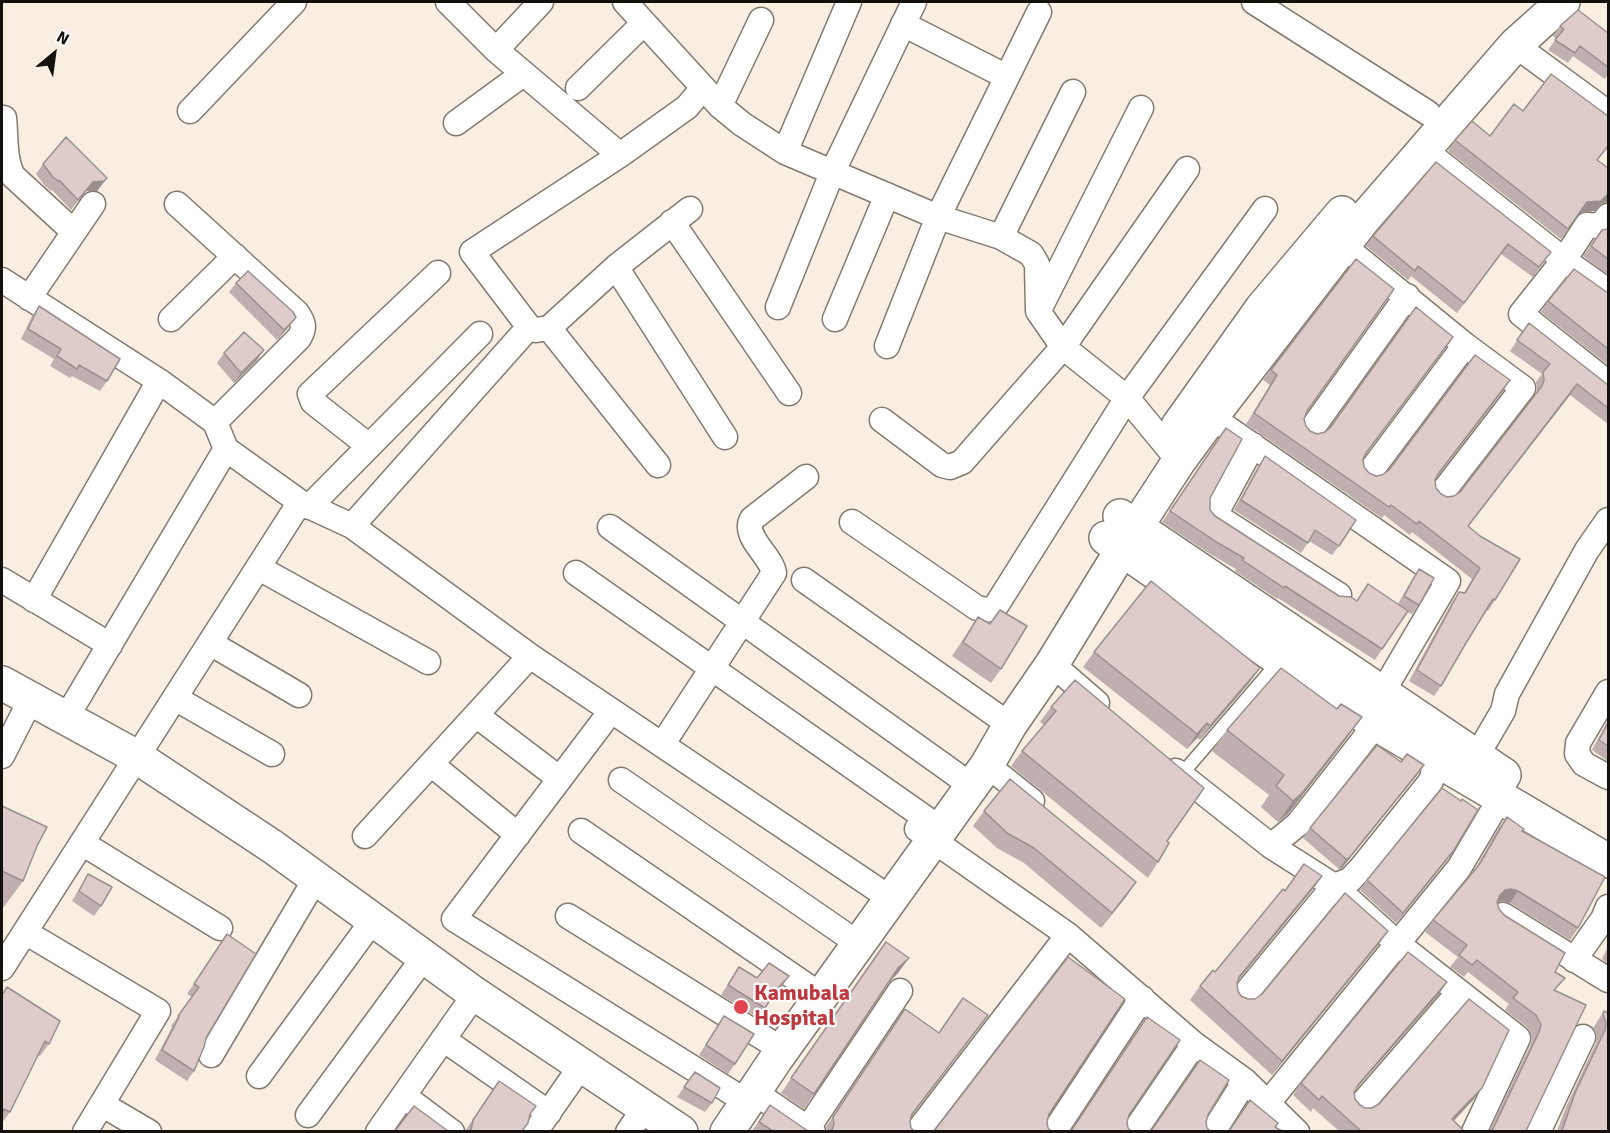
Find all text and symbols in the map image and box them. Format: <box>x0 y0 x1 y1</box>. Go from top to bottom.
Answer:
north arrow <box>24 24 84 84</box>
text: N <box>53 27 72 50</box>
place label: Kamubala Hospital <box>754 981 850 1032</box>
marker: Kamubala Hospital <box>732 998 750 1016</box>

